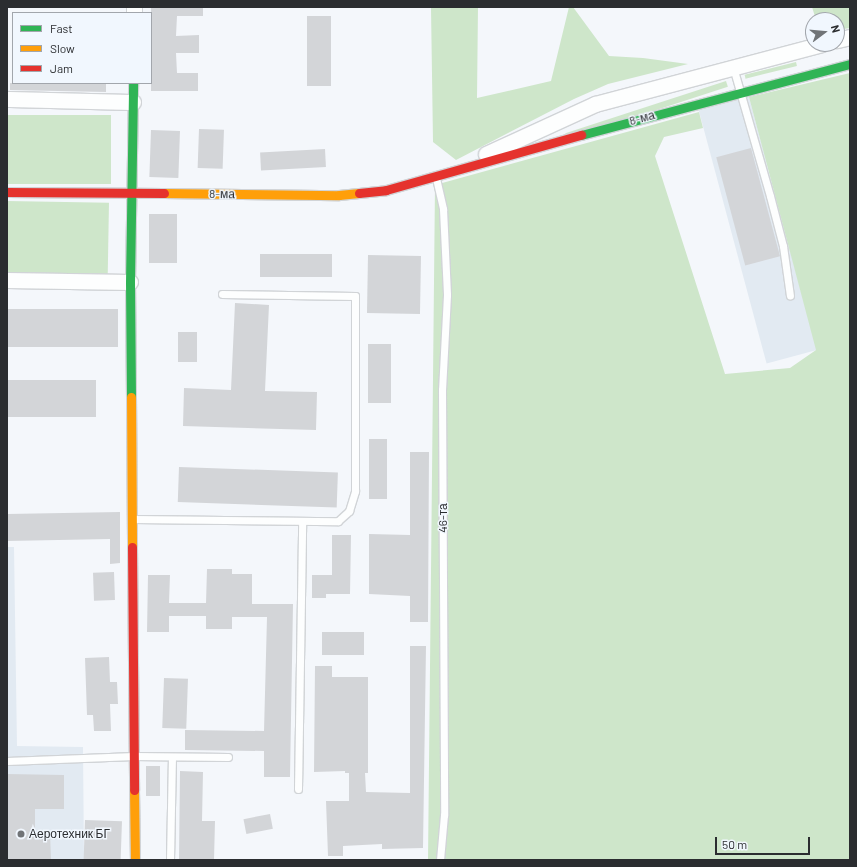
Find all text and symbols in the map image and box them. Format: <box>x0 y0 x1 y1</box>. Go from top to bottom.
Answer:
legend <box>12 12 152 84</box>
north arrow <box>805 12 845 52</box>
text: Fast <box>50 21 73 35</box>
text: N <box>829 24 843 34</box>
text: Slow <box>50 41 75 55</box>
text: Jam <box>50 61 73 75</box>
street label: 8-ма <box>628 108 656 128</box>
street label: 8-ма <box>209 187 235 201</box>
street label: 46-та <box>436 503 450 533</box>
place label: Аеротехник БГ <box>29 827 110 841</box>
marker: Аеротехник БГ <box>16 829 26 839</box>
scale bar <box>717 829 812 855</box>
text: 50 m <box>722 837 747 851</box>

